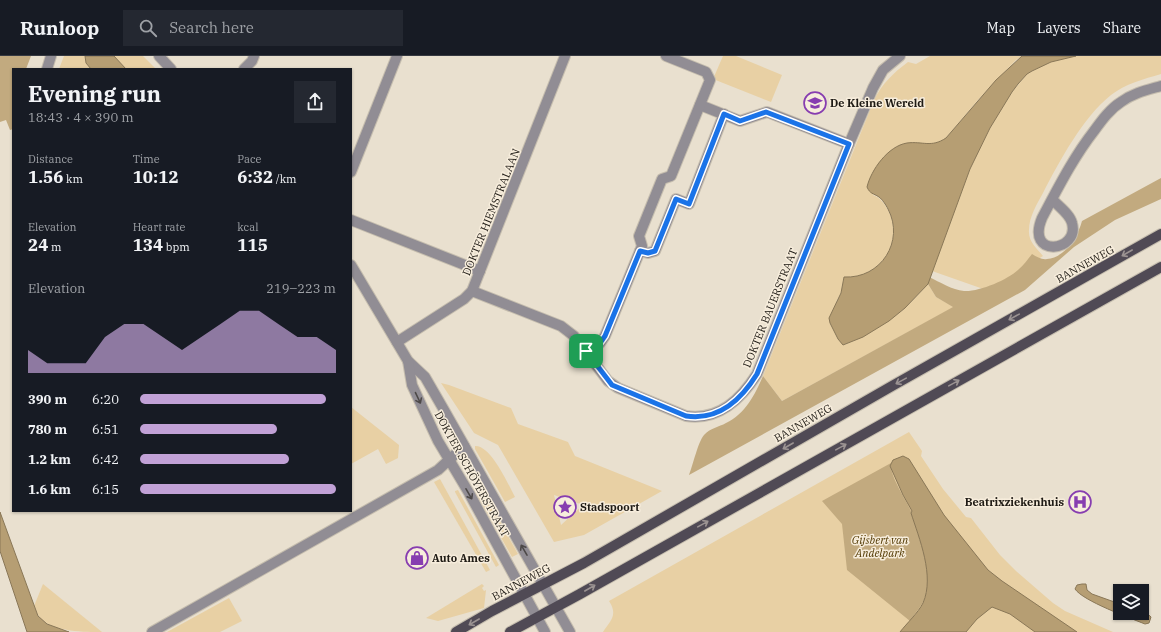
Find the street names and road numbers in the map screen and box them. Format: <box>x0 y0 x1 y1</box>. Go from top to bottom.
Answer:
street label: DOKTER HIEMSTRALAAN <box>459 146 523 278</box>
street label: BANNEWEG <box>1053 242 1117 286</box>
street label: DOKTER BAUERSTRAAT <box>740 246 800 370</box>
street label: BANNEWEG <box>772 401 834 445</box>
street label: DOKTER SCHÖYERSTRAAT <box>432 409 512 539</box>
street label: BANNEWEG <box>489 561 553 603</box>

